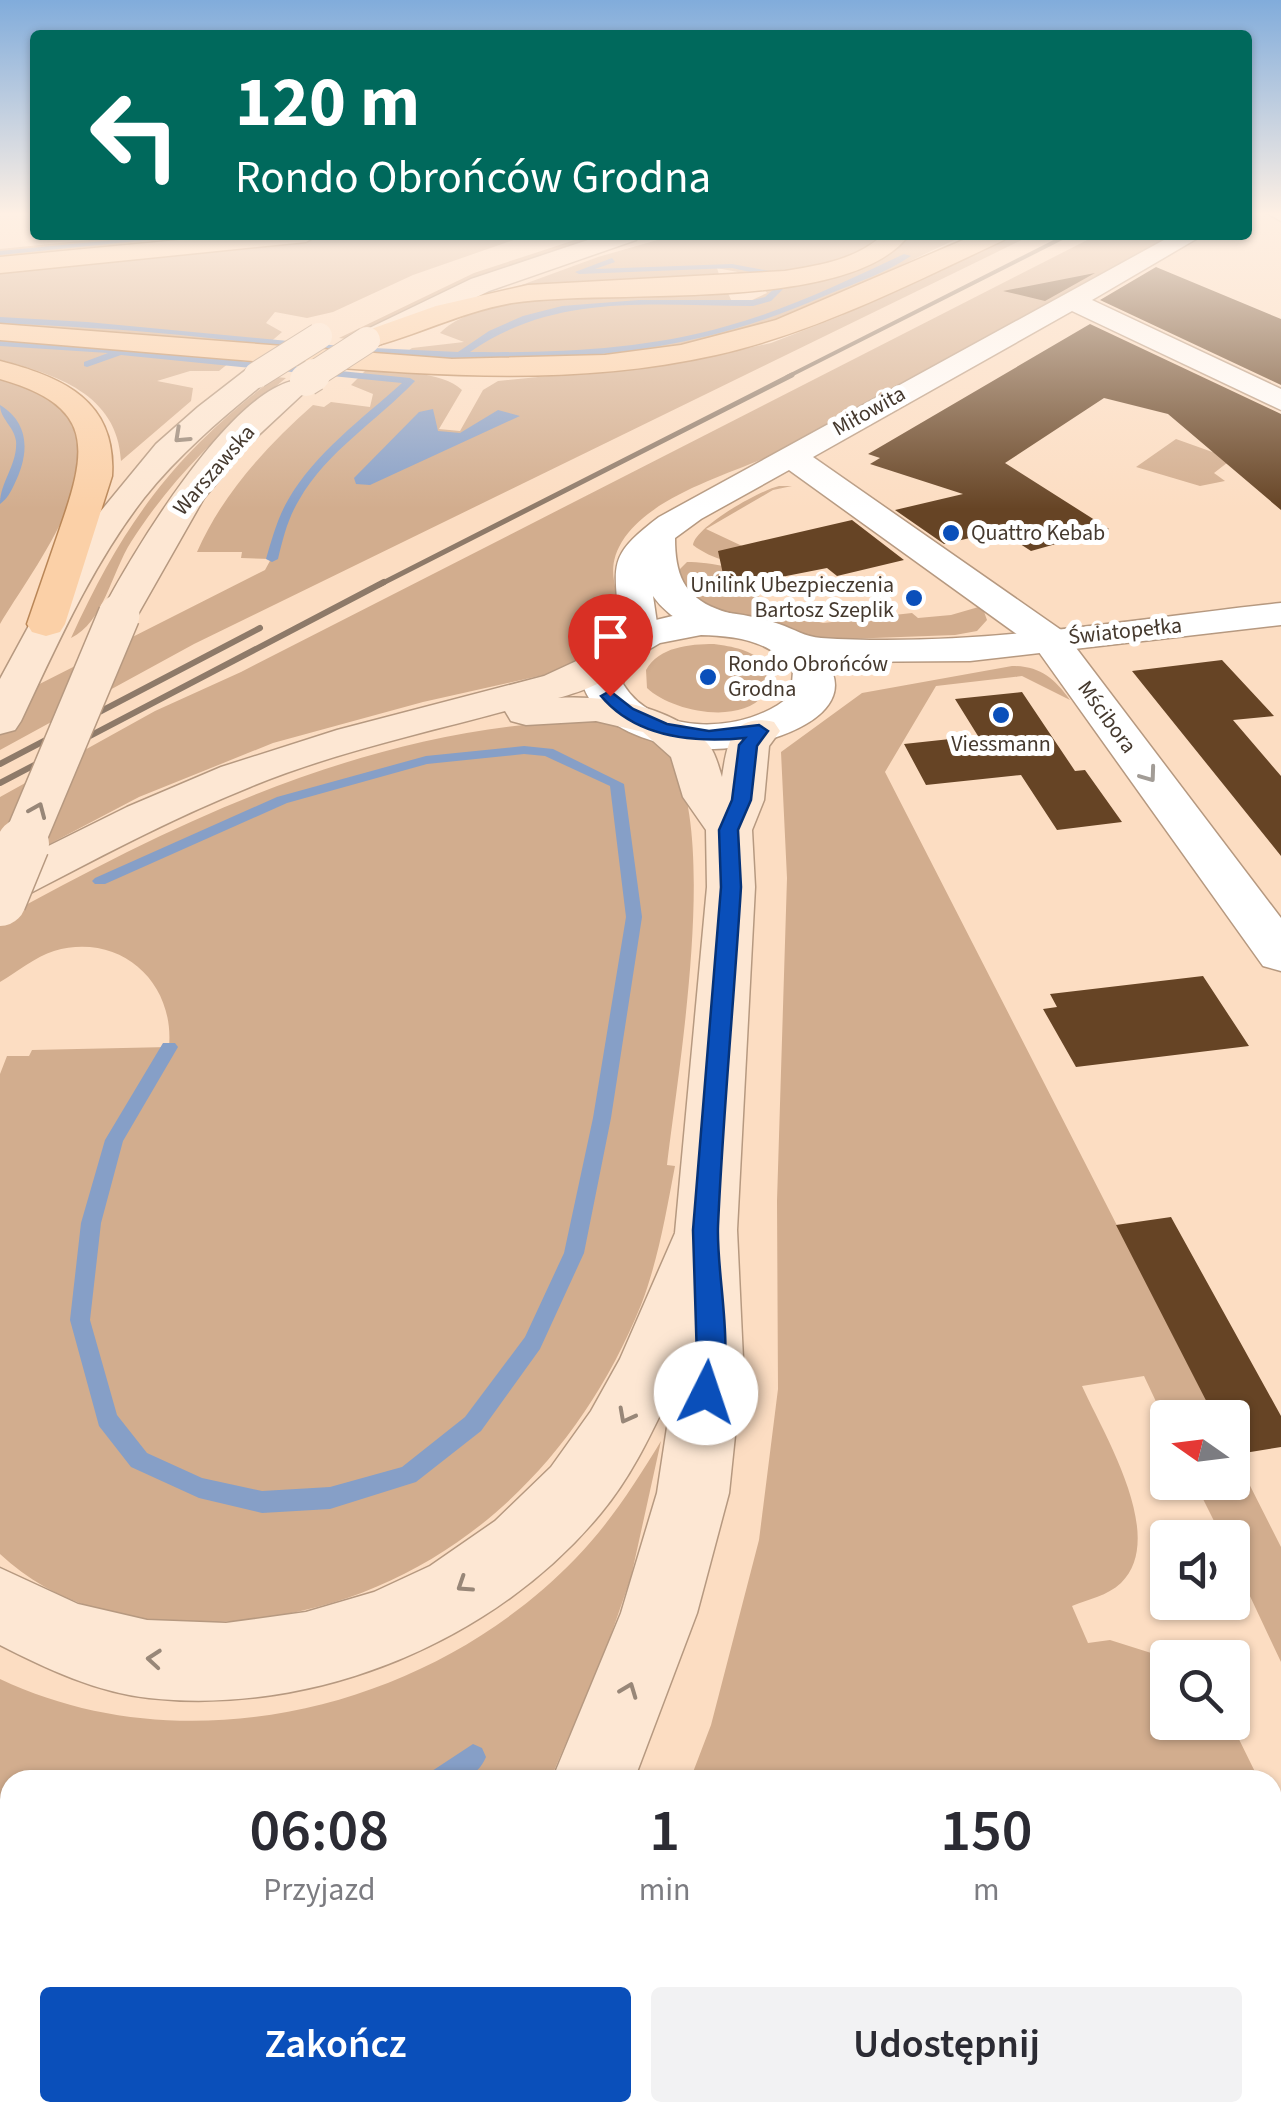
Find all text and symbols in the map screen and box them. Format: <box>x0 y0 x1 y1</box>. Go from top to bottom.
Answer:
text: 120 m <box>235 53 420 153</box>
icon: left <box>70 70 200 200</box>
text: Rondo Obrońców Grodna <box>235 146 711 210</box>
street label: Miłowita <box>827 378 911 444</box>
street label: Warszawska <box>165 417 263 523</box>
one-way arrow <box>174 424 193 442</box>
place label: Quattro Kebab <box>971 517 1105 549</box>
marker: Quattro Kebab <box>940 522 962 544</box>
place label: Unilink Ubezpieczenia Bartosz Szeplik <box>690 569 894 626</box>
marker: Unilink Ubezpieczenia Bartosz Szeplik <box>903 587 925 609</box>
pin <box>568 594 653 697</box>
icon: arrive <box>583 609 638 664</box>
street label: Światopełka <box>1067 609 1183 653</box>
place label: Rondo Obrońców Grodna <box>728 648 888 705</box>
marker: Rondo Obrońców Grodna <box>697 666 719 688</box>
street label: Mścibora <box>1070 674 1144 760</box>
marker: Viessmann <box>990 704 1012 726</box>
place label: Viessmann <box>951 728 1051 760</box>
one-way arrow <box>1137 763 1156 782</box>
one-way arrow <box>26 802 46 820</box>
position arrow <box>654 1341 758 1445</box>
north arrow <box>1150 1400 1250 1500</box>
map controls <box>1150 1400 1250 1740</box>
one-way arrow <box>618 1405 638 1423</box>
button: sound <box>1150 1520 1250 1620</box>
one-way arrow <box>456 1573 474 1592</box>
button: search <box>1150 1640 1250 1740</box>
one-way arrow <box>146 1648 162 1670</box>
one-way arrow <box>618 1682 638 1699</box>
text: 06:08 <box>250 1789 389 1874</box>
text: 1 <box>649 1789 680 1874</box>
text: 150 <box>940 1789 1032 1874</box>
text: Przyjazd <box>263 1867 375 1913</box>
text: min <box>639 1867 691 1913</box>
text: m <box>973 1867 1000 1913</box>
button: Zakończ <box>40 1987 631 2102</box>
button: Udostępnij <box>651 1987 1242 2102</box>

